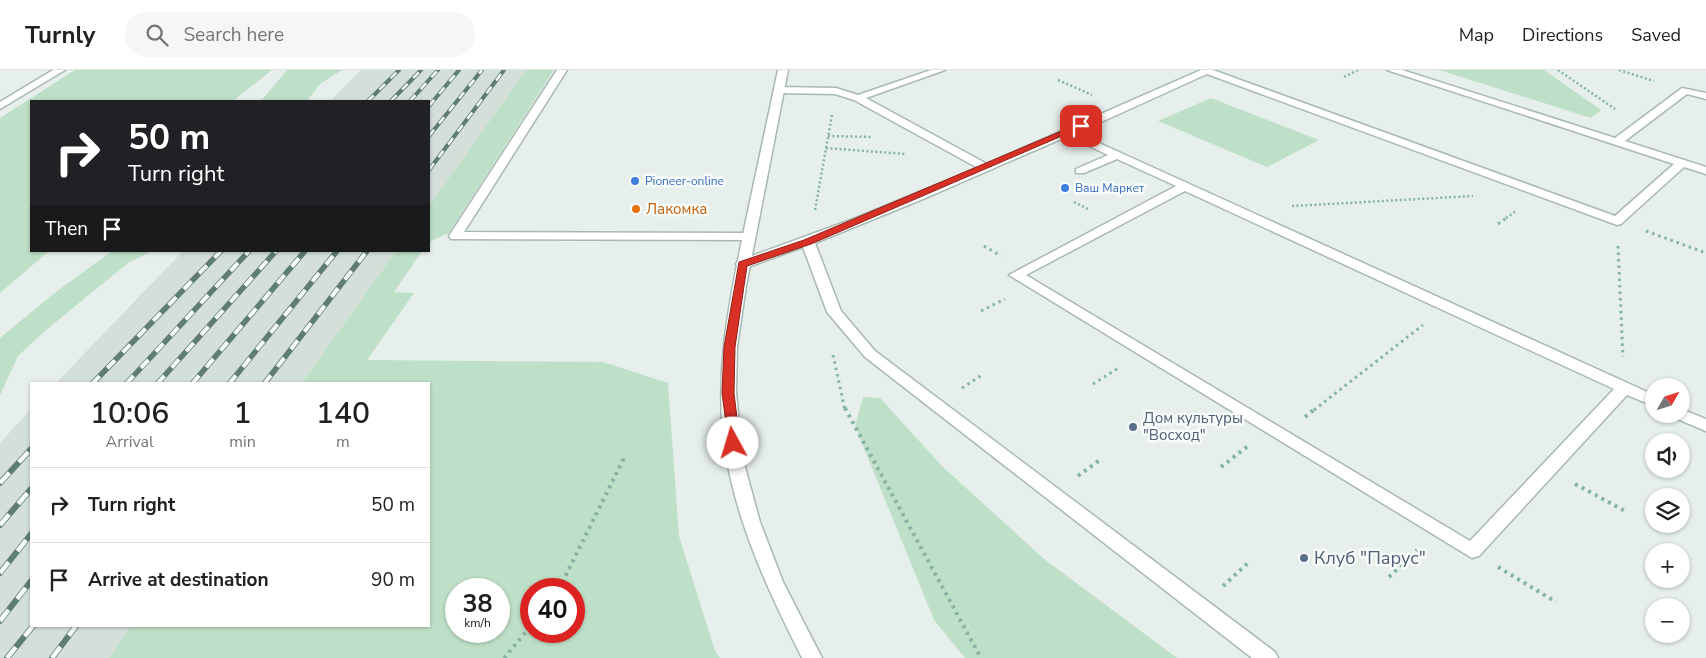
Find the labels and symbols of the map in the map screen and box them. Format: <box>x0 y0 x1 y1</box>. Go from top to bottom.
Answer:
pin <box>1060 105 1102 147</box>
place label: Pioneer-online <box>645 173 724 189</box>
marker: Pioneer-online <box>629 175 641 187</box>
place label: Ваш Маркет <box>1075 180 1145 196</box>
marker: Ваш Маркет <box>1059 182 1071 194</box>
place label: Лакомка <box>646 199 707 219</box>
marker: Лакомка <box>630 203 642 215</box>
north arrow <box>1645 378 1690 422</box>
place label: Дом культуры "Восход" <box>1143 408 1243 445</box>
position arrow <box>706 416 758 468</box>
marker: Дом культуры "Восход" <box>1127 421 1139 433</box>
place label: Клуб "Парус" <box>1314 546 1426 570</box>
marker: Клуб "Парус" <box>1298 552 1310 564</box>
speed limit sign: 40 <box>520 578 585 643</box>

